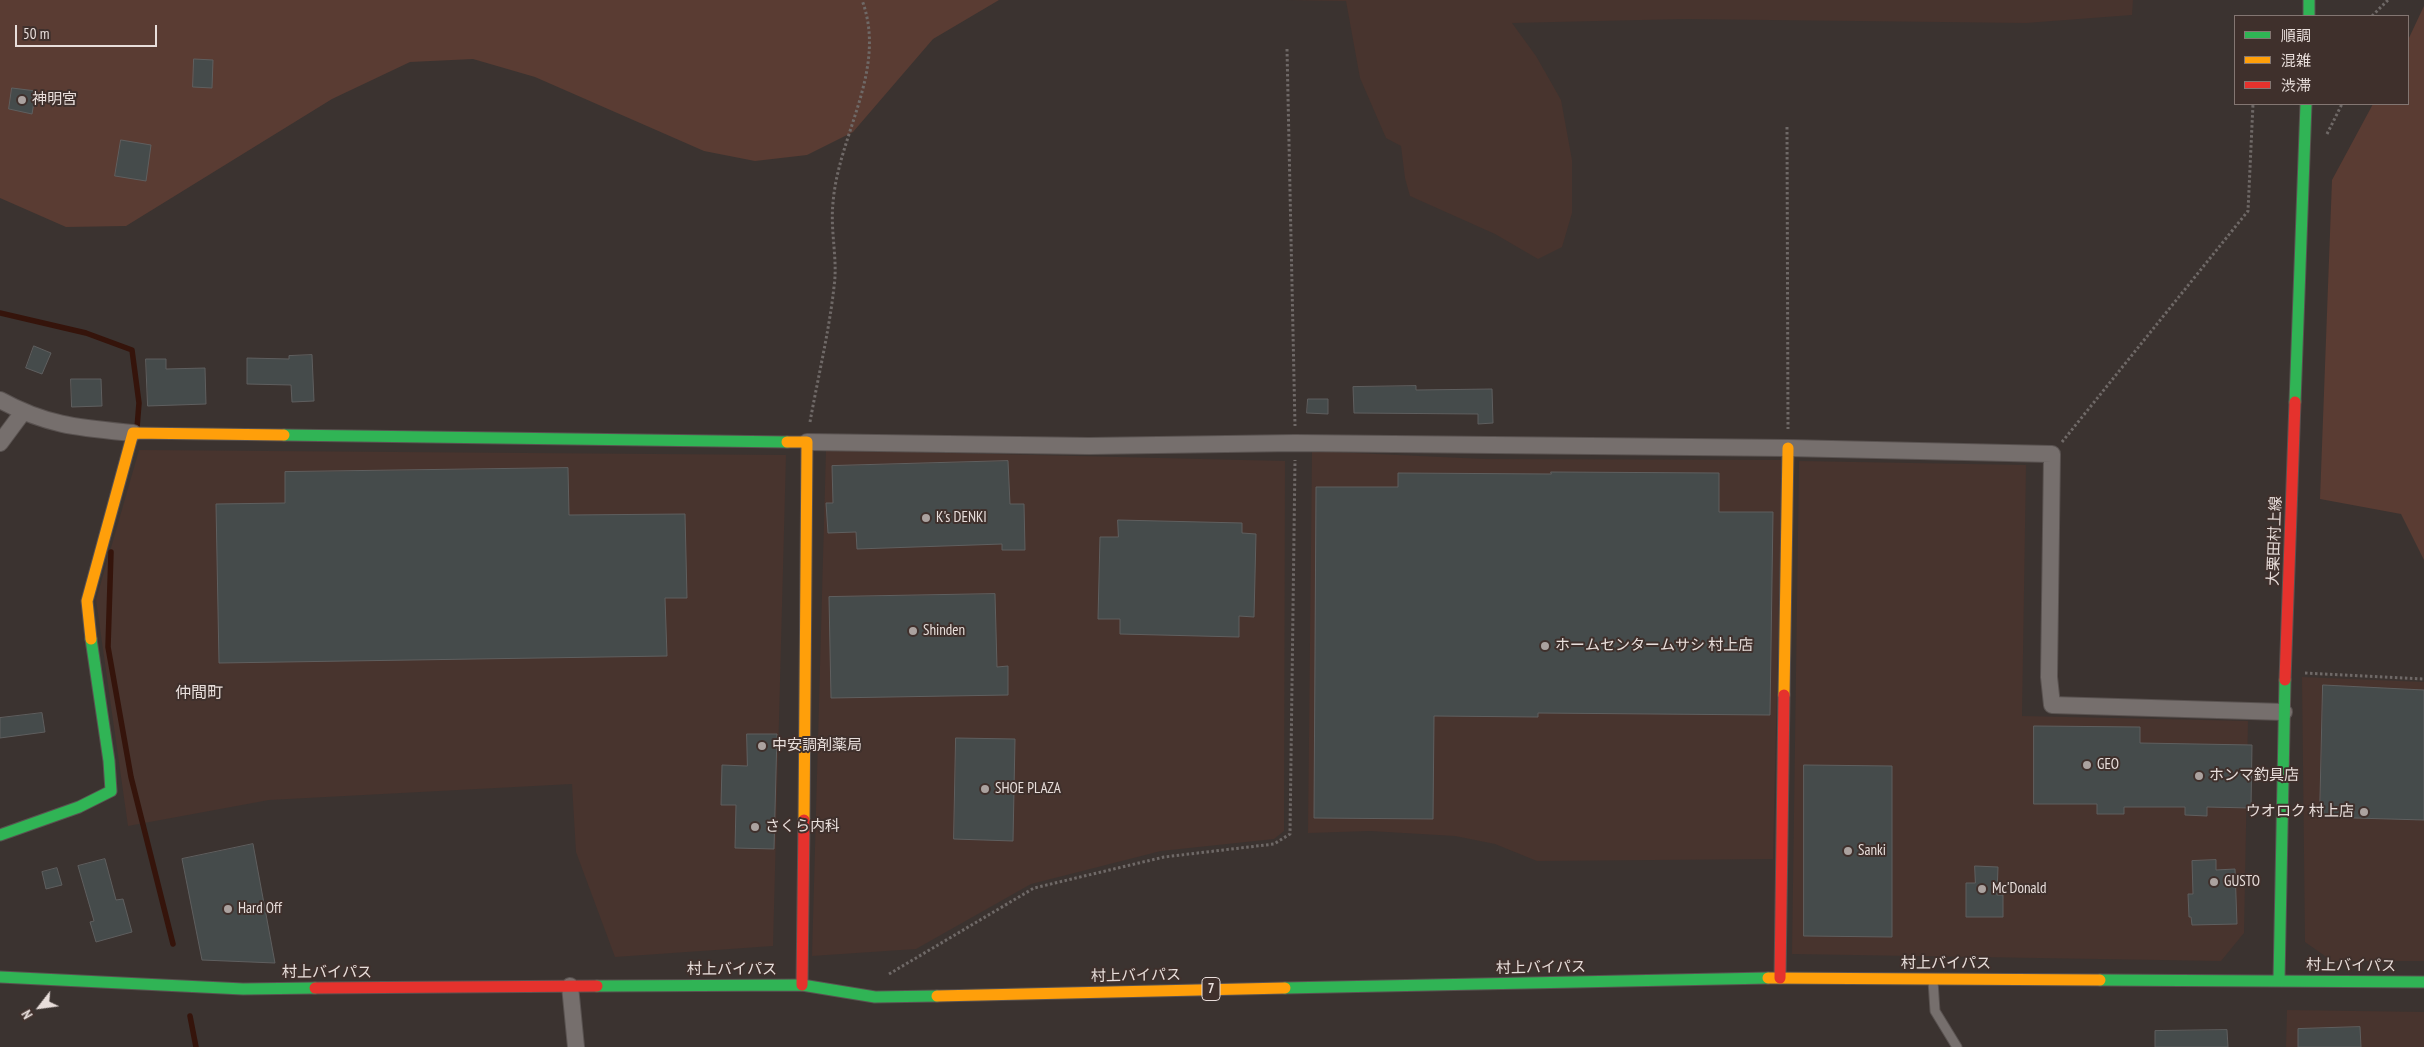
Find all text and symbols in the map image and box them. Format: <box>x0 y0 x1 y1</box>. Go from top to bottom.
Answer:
scale bar <box>18 15 160 47</box>
legend <box>2234 15 2409 105</box>
text: 50 m <box>23 24 49 43</box>
text: 順調 <box>2281 26 2311 45</box>
text: 混雑 <box>2281 51 2311 70</box>
text: 渋滞 <box>2281 76 2311 95</box>
place label: 神明宮 <box>32 91 77 109</box>
marker: 神明宮 <box>16 94 28 106</box>
street label: 大栗田村上線 <box>2264 496 2286 586</box>
place label: K's DENKI <box>936 509 987 527</box>
marker: K's DENKI <box>920 512 932 524</box>
place label: Shinden <box>923 622 965 640</box>
marker: Shinden <box>907 625 919 637</box>
place label: ホームセンタームサシ 村上店 <box>1555 637 1753 655</box>
marker: ホームセンタームサシ 村上店 <box>1539 640 1551 652</box>
district label: 仲間町 <box>175 683 223 703</box>
place label: 中安調剤薬局 <box>772 737 862 755</box>
marker: 中安調剤薬局 <box>756 740 768 752</box>
place label: GEO <box>2097 756 2119 774</box>
marker: GEO <box>2081 759 2093 771</box>
place label: ホンマ釣具店 <box>2209 767 2299 785</box>
marker: ホンマ釣具店 <box>2193 770 2205 782</box>
place label: SHOE PLAZA <box>995 780 1061 798</box>
marker: SHOE PLAZA <box>979 783 991 795</box>
place label: ウオロク 村上店 <box>2246 803 2354 821</box>
marker: ウオロク 村上店 <box>2358 806 2370 818</box>
place label: さくら内科 <box>765 818 840 836</box>
marker: さくら内科 <box>749 821 761 833</box>
place label: Sanki <box>1858 842 1886 860</box>
marker: Sanki <box>1842 845 1854 857</box>
place label: GUSTO <box>2224 873 2260 891</box>
marker: GUSTO <box>2208 876 2220 888</box>
place label: Mc'Donald <box>1992 880 2046 898</box>
marker: Mc'Donald <box>1976 883 1988 895</box>
place label: Hard Off <box>238 900 282 918</box>
marker: Hard Off <box>222 903 234 915</box>
street label: 村上バイパス <box>1901 955 1991 973</box>
street label: 村上バイパス <box>2306 956 2396 976</box>
street label: 村上バイパス <box>1496 958 1586 978</box>
street label: 村上バイパス <box>687 961 777 979</box>
street label: 村上バイパス <box>282 964 372 982</box>
street label: 村上バイパス <box>1091 966 1181 986</box>
road number: 7 <box>1202 978 1220 1001</box>
north arrow <box>15 982 65 1032</box>
text: N <box>17 1007 37 1022</box>

